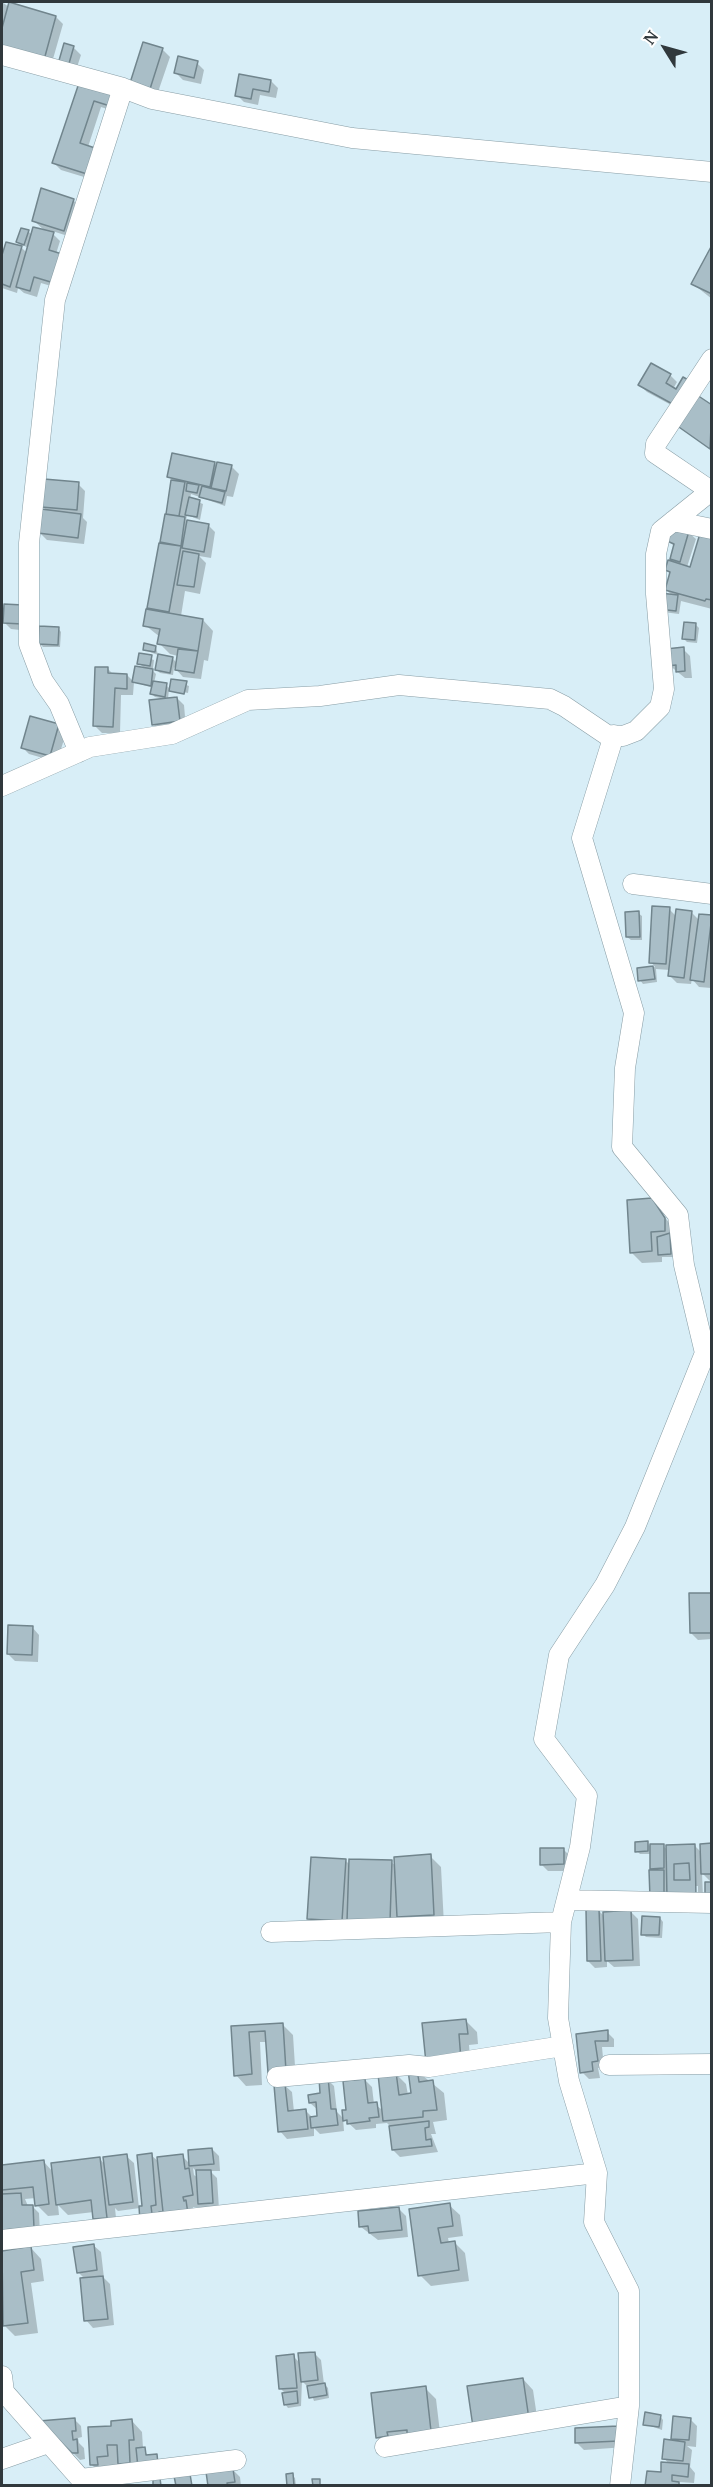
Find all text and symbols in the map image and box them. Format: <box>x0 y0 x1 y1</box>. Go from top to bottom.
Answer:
north arrow <box>635 18 695 78</box>
text: N <box>638 26 663 49</box>

